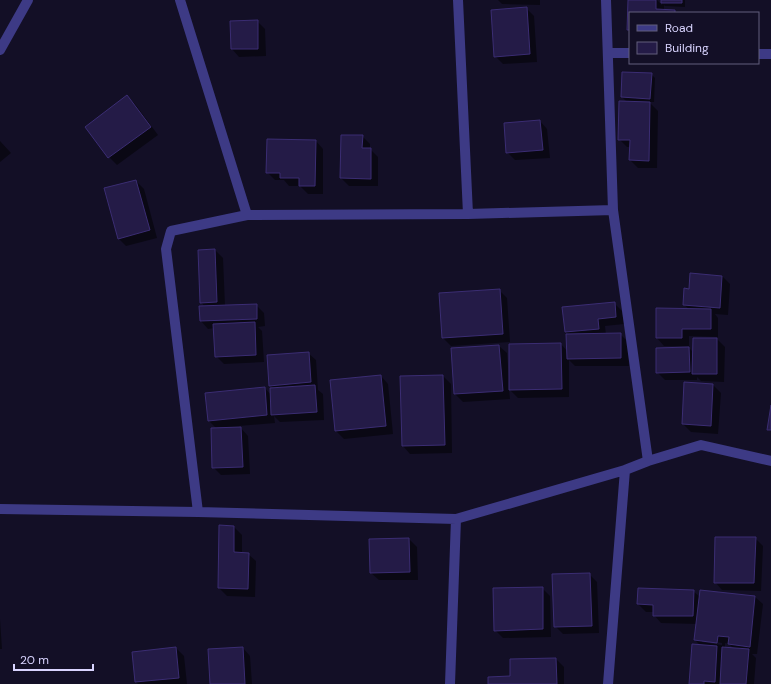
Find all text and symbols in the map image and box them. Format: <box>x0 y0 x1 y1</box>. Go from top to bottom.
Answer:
legend <box>629 12 759 64</box>
text: Road <box>665 20 693 36</box>
text: Building <box>665 40 709 56</box>
scale bar <box>14 646 93 672</box>
text: 20 m <box>20 652 49 668</box>

